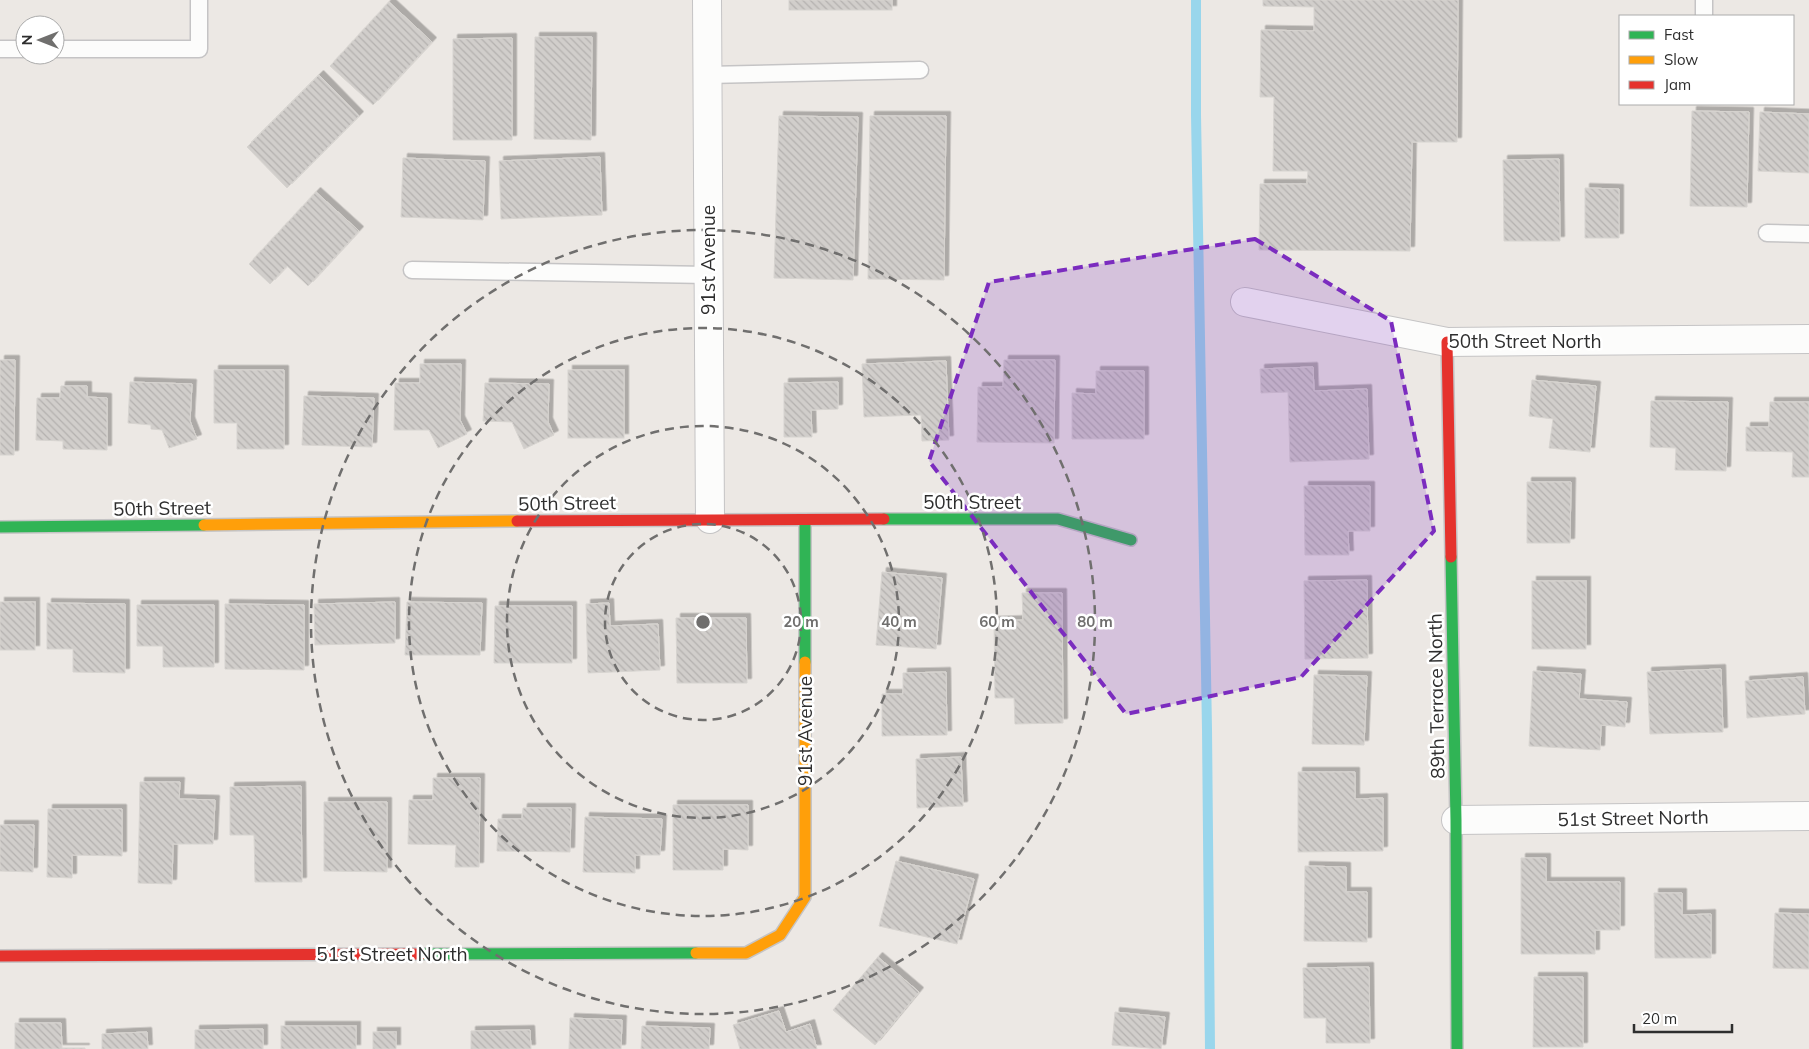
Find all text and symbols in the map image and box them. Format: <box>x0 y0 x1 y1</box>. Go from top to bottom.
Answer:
north arrow <box>15 15 65 65</box>
legend <box>1619 15 1794 105</box>
text: Fast <box>1664 25 1694 44</box>
text: N <box>18 35 36 45</box>
text: Slow <box>1664 50 1698 69</box>
text: Jam <box>1664 75 1691 94</box>
street label: 91st Avenue <box>696 205 720 315</box>
street label: 50th Street North <box>1448 329 1602 353</box>
street label: 50th Street <box>518 490 617 516</box>
street label: 50th Street <box>923 490 1021 514</box>
street label: 50th Street <box>113 495 212 521</box>
text: 20 m <box>783 612 819 631</box>
text: 40 m <box>881 612 917 631</box>
text: 60 m <box>979 612 1015 631</box>
text: 80 m <box>1077 612 1113 631</box>
centre of rings <box>694 613 712 631</box>
street label: 89th Terrace North <box>1423 613 1449 779</box>
street label: 91st Avenue <box>793 676 817 786</box>
street label: 51st Street North <box>1557 805 1709 831</box>
street label: 51st Street North <box>316 942 468 966</box>
scale bar <box>1634 1002 1732 1034</box>
text: 20 m <box>1642 1009 1677 1028</box>

